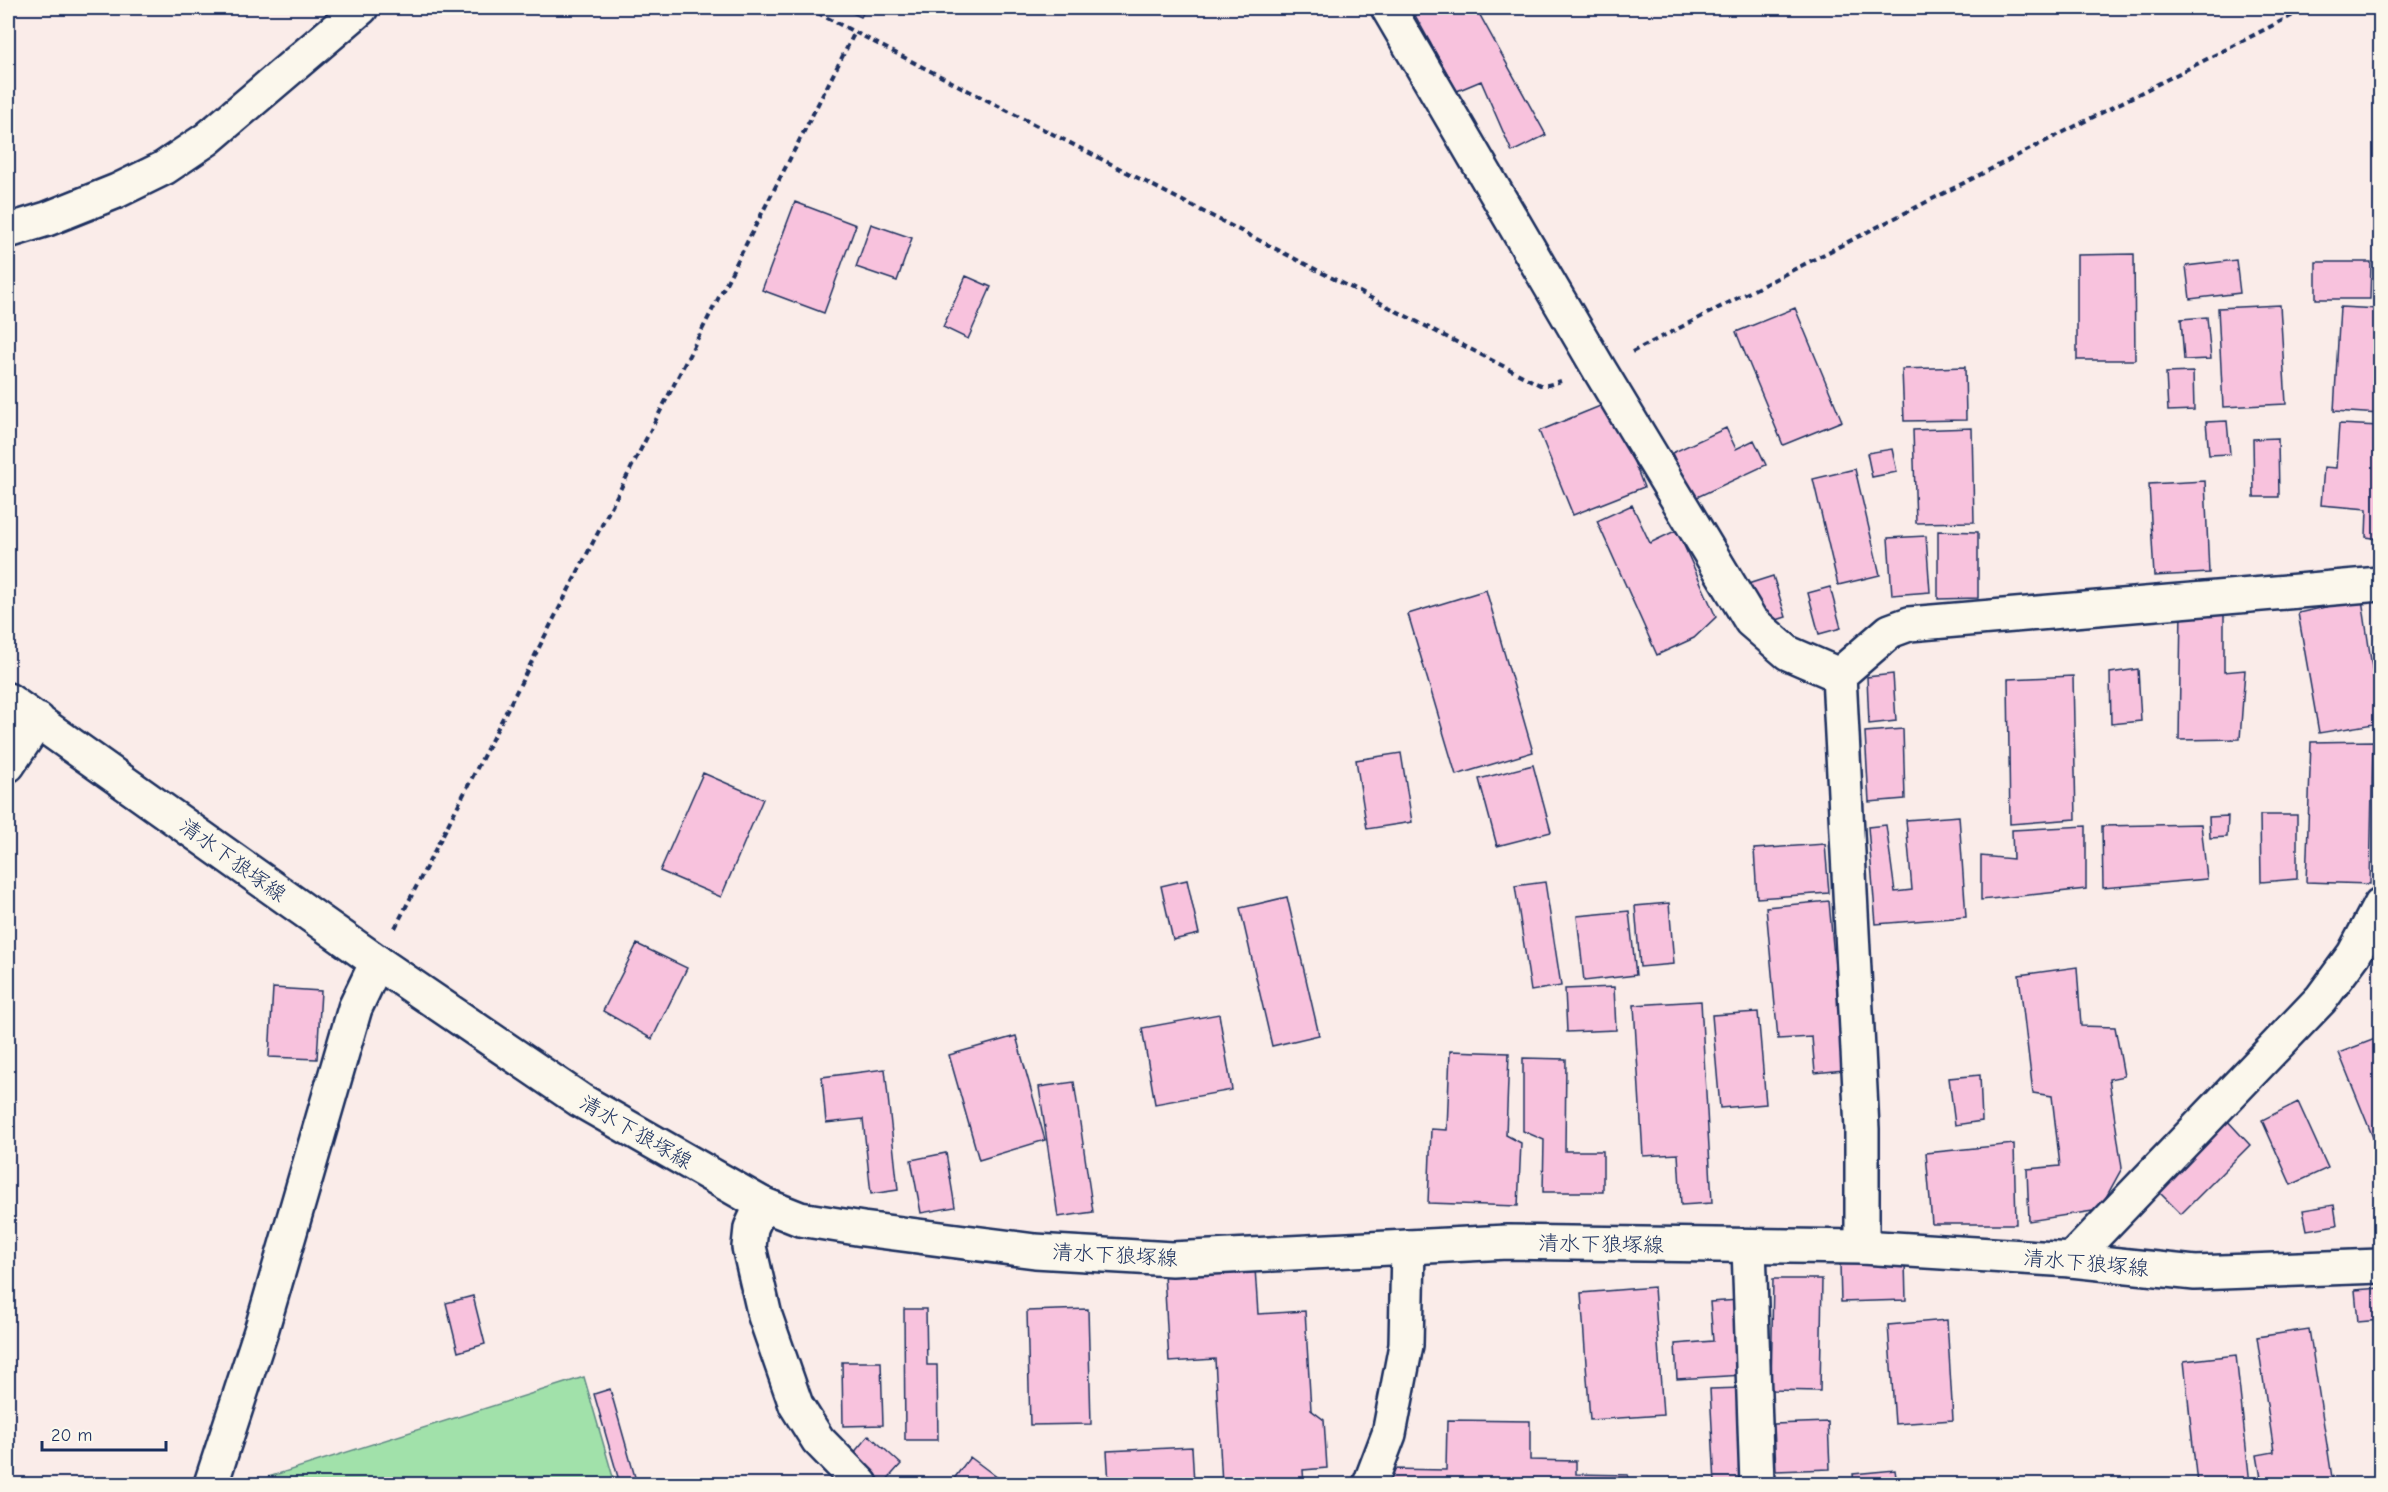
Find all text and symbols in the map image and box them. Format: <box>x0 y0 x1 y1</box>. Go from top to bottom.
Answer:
street label: 清水下狼塚線 <box>175 813 291 907</box>
street label: 清水下狼塚線 <box>575 1090 697 1174</box>
street label: 清水下狼塚線 <box>1538 1231 1664 1257</box>
street label: 清水下狼塚線 <box>1051 1240 1179 1270</box>
street label: 清水下狼塚線 <box>2022 1246 2150 1280</box>
scale bar <box>42 1414 166 1452</box>
text: 20 m <box>51 1425 92 1446</box>

